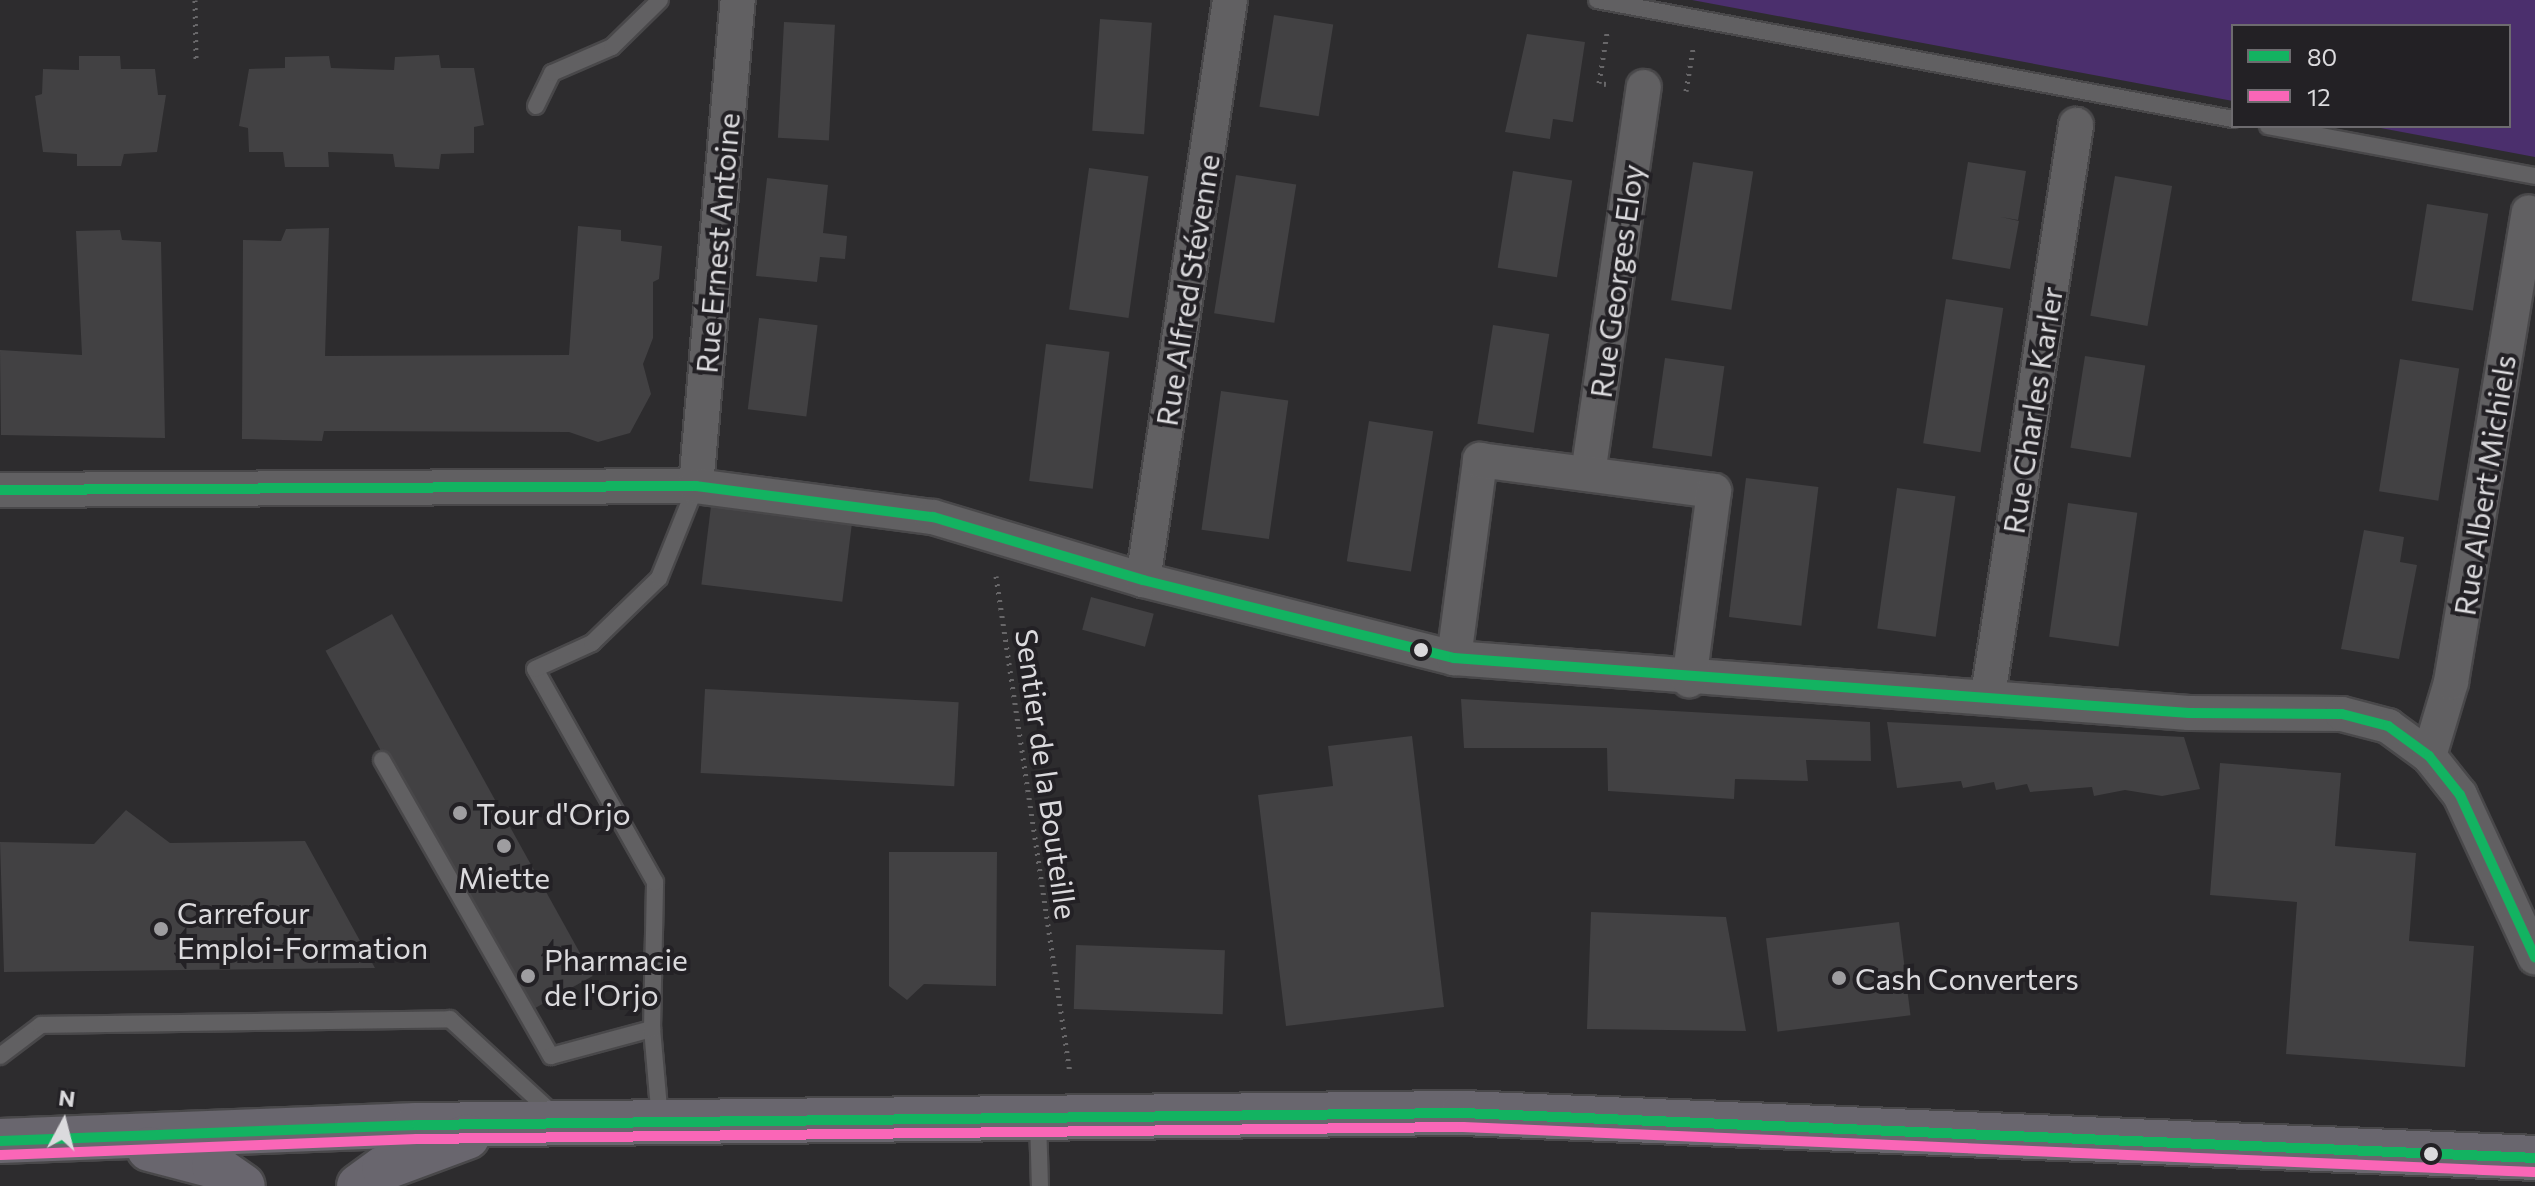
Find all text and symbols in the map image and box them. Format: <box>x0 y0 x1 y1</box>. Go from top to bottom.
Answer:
legend <box>2231 24 2511 128</box>
text: 80 <box>2307 42 2337 71</box>
text: 12 <box>2307 82 2331 111</box>
street label: Rue Ernest Antoine <box>688 111 746 375</box>
street label: Rue Alfred Stévenne <box>1148 152 1226 428</box>
street label: Rue Georges Eloy <box>1582 162 1650 400</box>
street label: Rue Charles Karler <box>1995 284 2069 536</box>
street label: Rue Albert Michiels <box>2446 352 2522 618</box>
street label: Sentier de la Bouteille <box>1009 626 1085 922</box>
unlabelled marker <box>1413 642 1429 658</box>
place label: Tour d'Orjo <box>476 795 631 831</box>
marker: Tour d'Orjo <box>451 804 469 822</box>
marker: Miette <box>495 837 513 855</box>
place label: Miette <box>458 859 550 895</box>
place label: Carrefour Emploi-Formation <box>177 894 428 964</box>
marker: Carrefour Emploi-Formation <box>152 920 170 938</box>
place label: Pharmacie de l'Orjo <box>544 941 688 1012</box>
place label: Cash Converters <box>1855 960 2079 996</box>
marker: Pharmacie de l'Orjo <box>519 967 537 985</box>
marker: Cash Converters <box>1830 969 1848 987</box>
north arrow <box>24 1082 104 1162</box>
text: N <box>57 1083 77 1112</box>
unlabelled marker <box>2423 1146 2439 1162</box>

